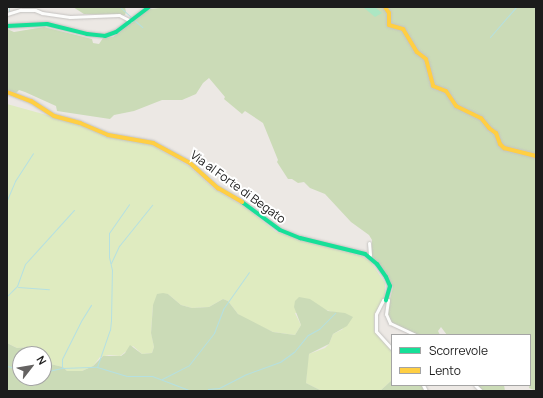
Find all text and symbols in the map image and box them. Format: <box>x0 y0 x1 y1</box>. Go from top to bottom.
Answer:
street label: Via al Forte di Begato <box>188 148 288 226</box>
legend <box>391 334 531 386</box>
text: Scorrevole <box>429 342 488 359</box>
north arrow <box>12 346 52 386</box>
text: N <box>33 353 50 367</box>
text: Lento <box>429 362 461 379</box>

